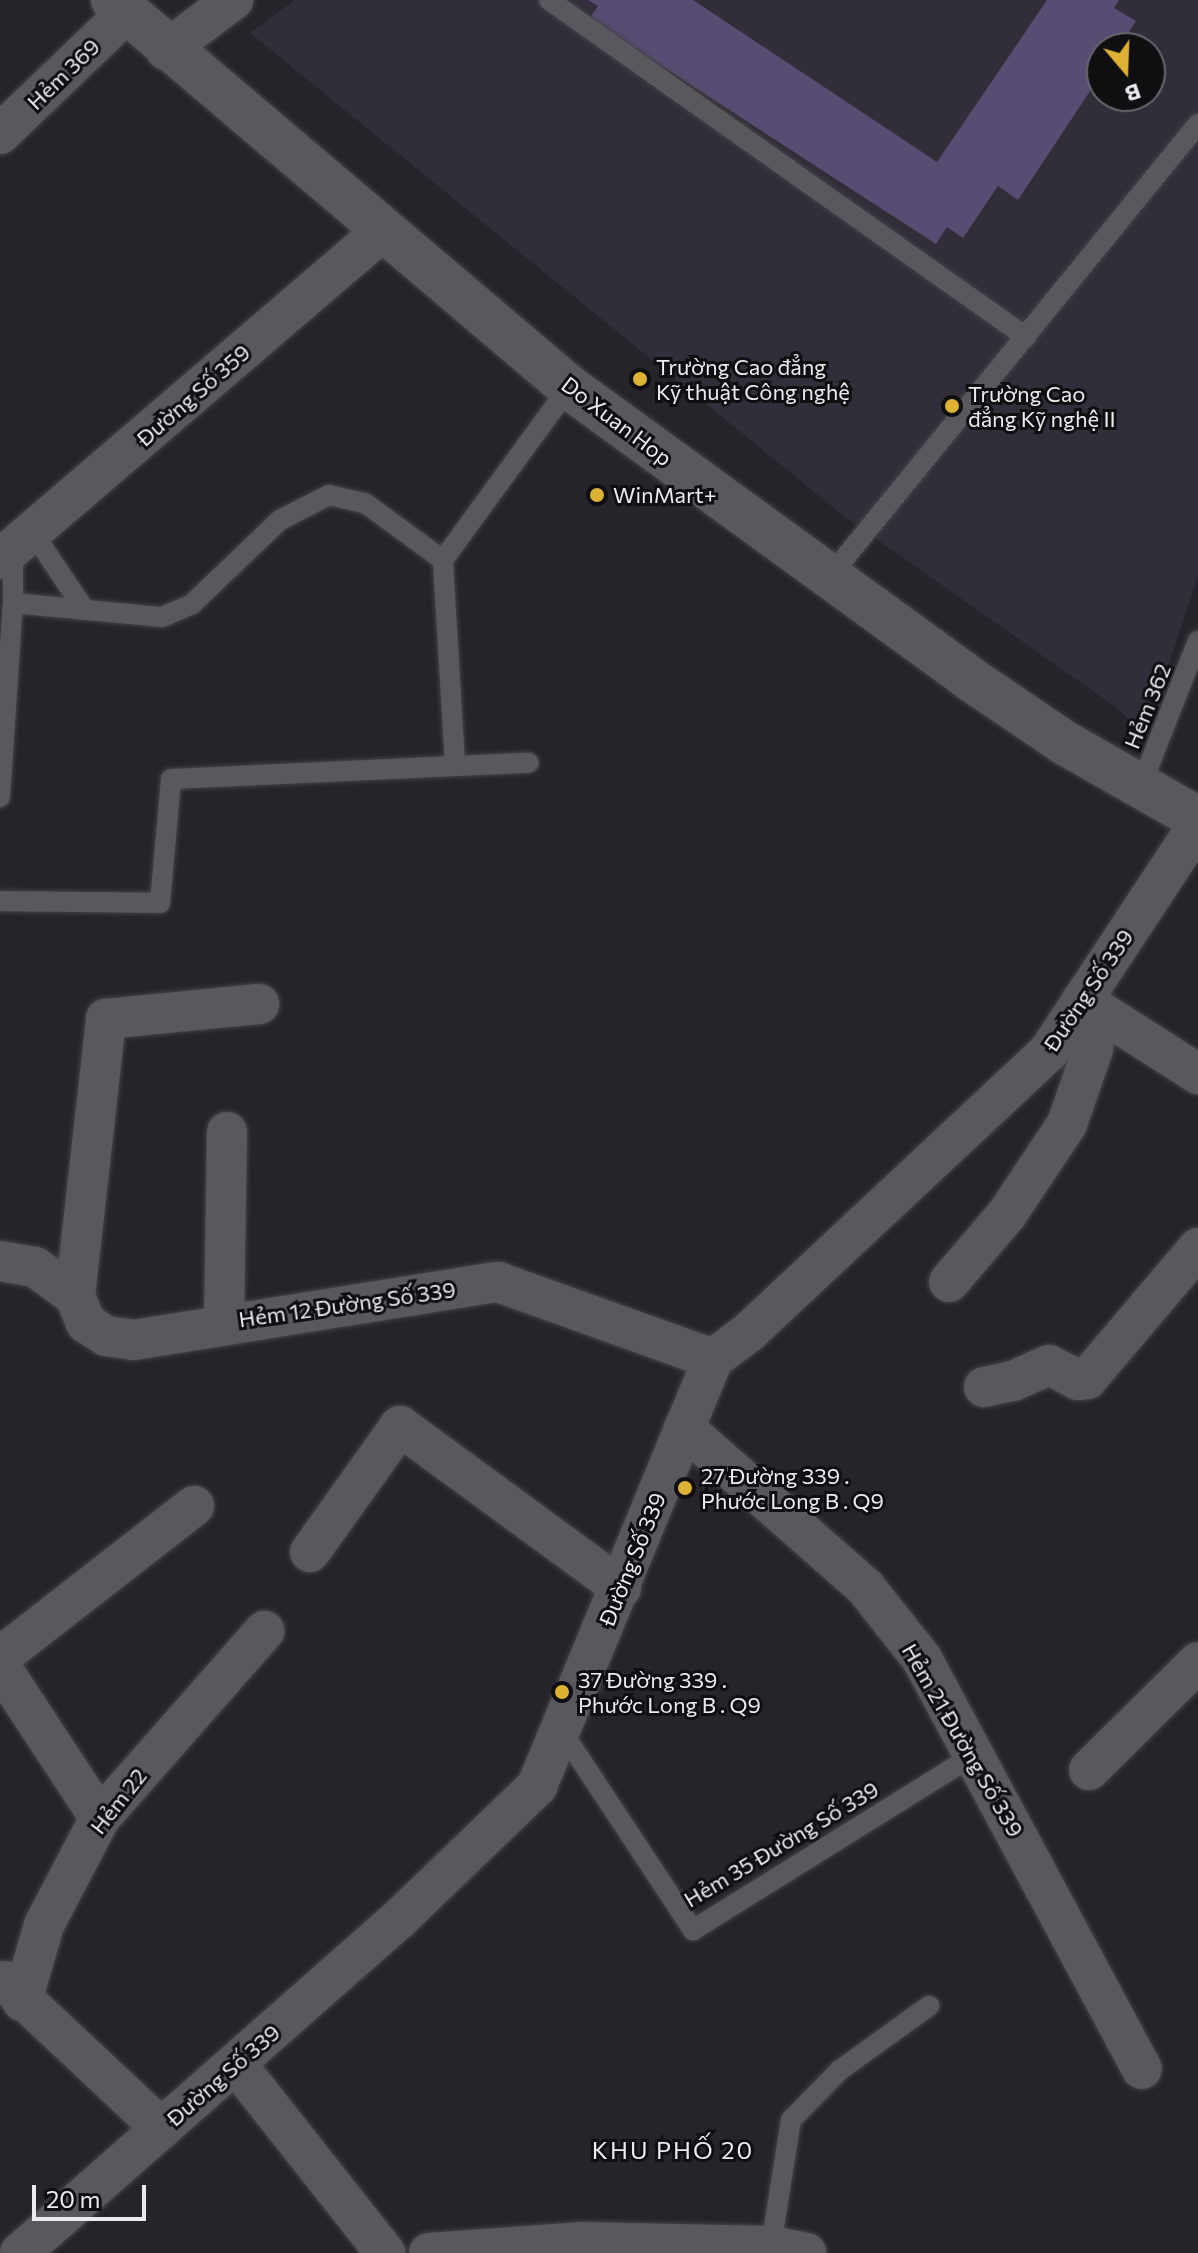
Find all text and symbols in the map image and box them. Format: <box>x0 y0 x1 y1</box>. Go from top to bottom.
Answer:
north arrow <box>1086 32 1166 112</box>
street label: Hẻm 369 <box>21 33 105 115</box>
text: B <box>1122 78 1145 108</box>
street label: Đường Số 359 <box>131 339 255 451</box>
place label: Trường Cao đẳng Kỹ thuật Công nghệ <box>656 353 850 404</box>
marker: Trường Cao đẳng Kỹ thuật Công nghệ <box>631 370 649 388</box>
street label: Do Xuan Hop <box>557 371 677 471</box>
place label: Trường Cao đẳng Kỹ nghệ II <box>968 380 1116 432</box>
marker: Trường Cao đẳng Kỹ nghệ II <box>943 397 961 415</box>
place label: WinMart+ <box>613 482 717 508</box>
marker: WinMart+ <box>588 486 606 504</box>
street label: Hẻm 362 <box>1118 660 1176 752</box>
street label: Đường Số 339 <box>1038 924 1138 1056</box>
street label: Hẻm 12 Đường Số 339 <box>237 1276 457 1332</box>
place label: 27 Đường 339 . Phước Long B . Q9 <box>701 1462 884 1514</box>
marker: 27 Đường 339 . Phước Long B . Q9 <box>676 1479 694 1497</box>
street label: Đường Số 339 <box>593 1488 671 1630</box>
street label: Hẻm 21 Đường Số 339 <box>897 1639 1029 1841</box>
place label: 37 Đường 339 . Phước Long B . Q9 <box>578 1666 761 1718</box>
marker: 37 Đường 339 . Phước Long B . Q9 <box>553 1683 571 1701</box>
street label: Hẻm 22 <box>84 1763 152 1839</box>
street label: Hẻm 35 Đường Số 339 <box>679 1775 883 1913</box>
street label: Đường Số 339 <box>161 2019 285 2131</box>
district label: KHU PHỐ 20 <box>592 2136 754 2164</box>
scale bar <box>36 2169 150 2219</box>
text: 20 m <box>46 2184 100 2213</box>

